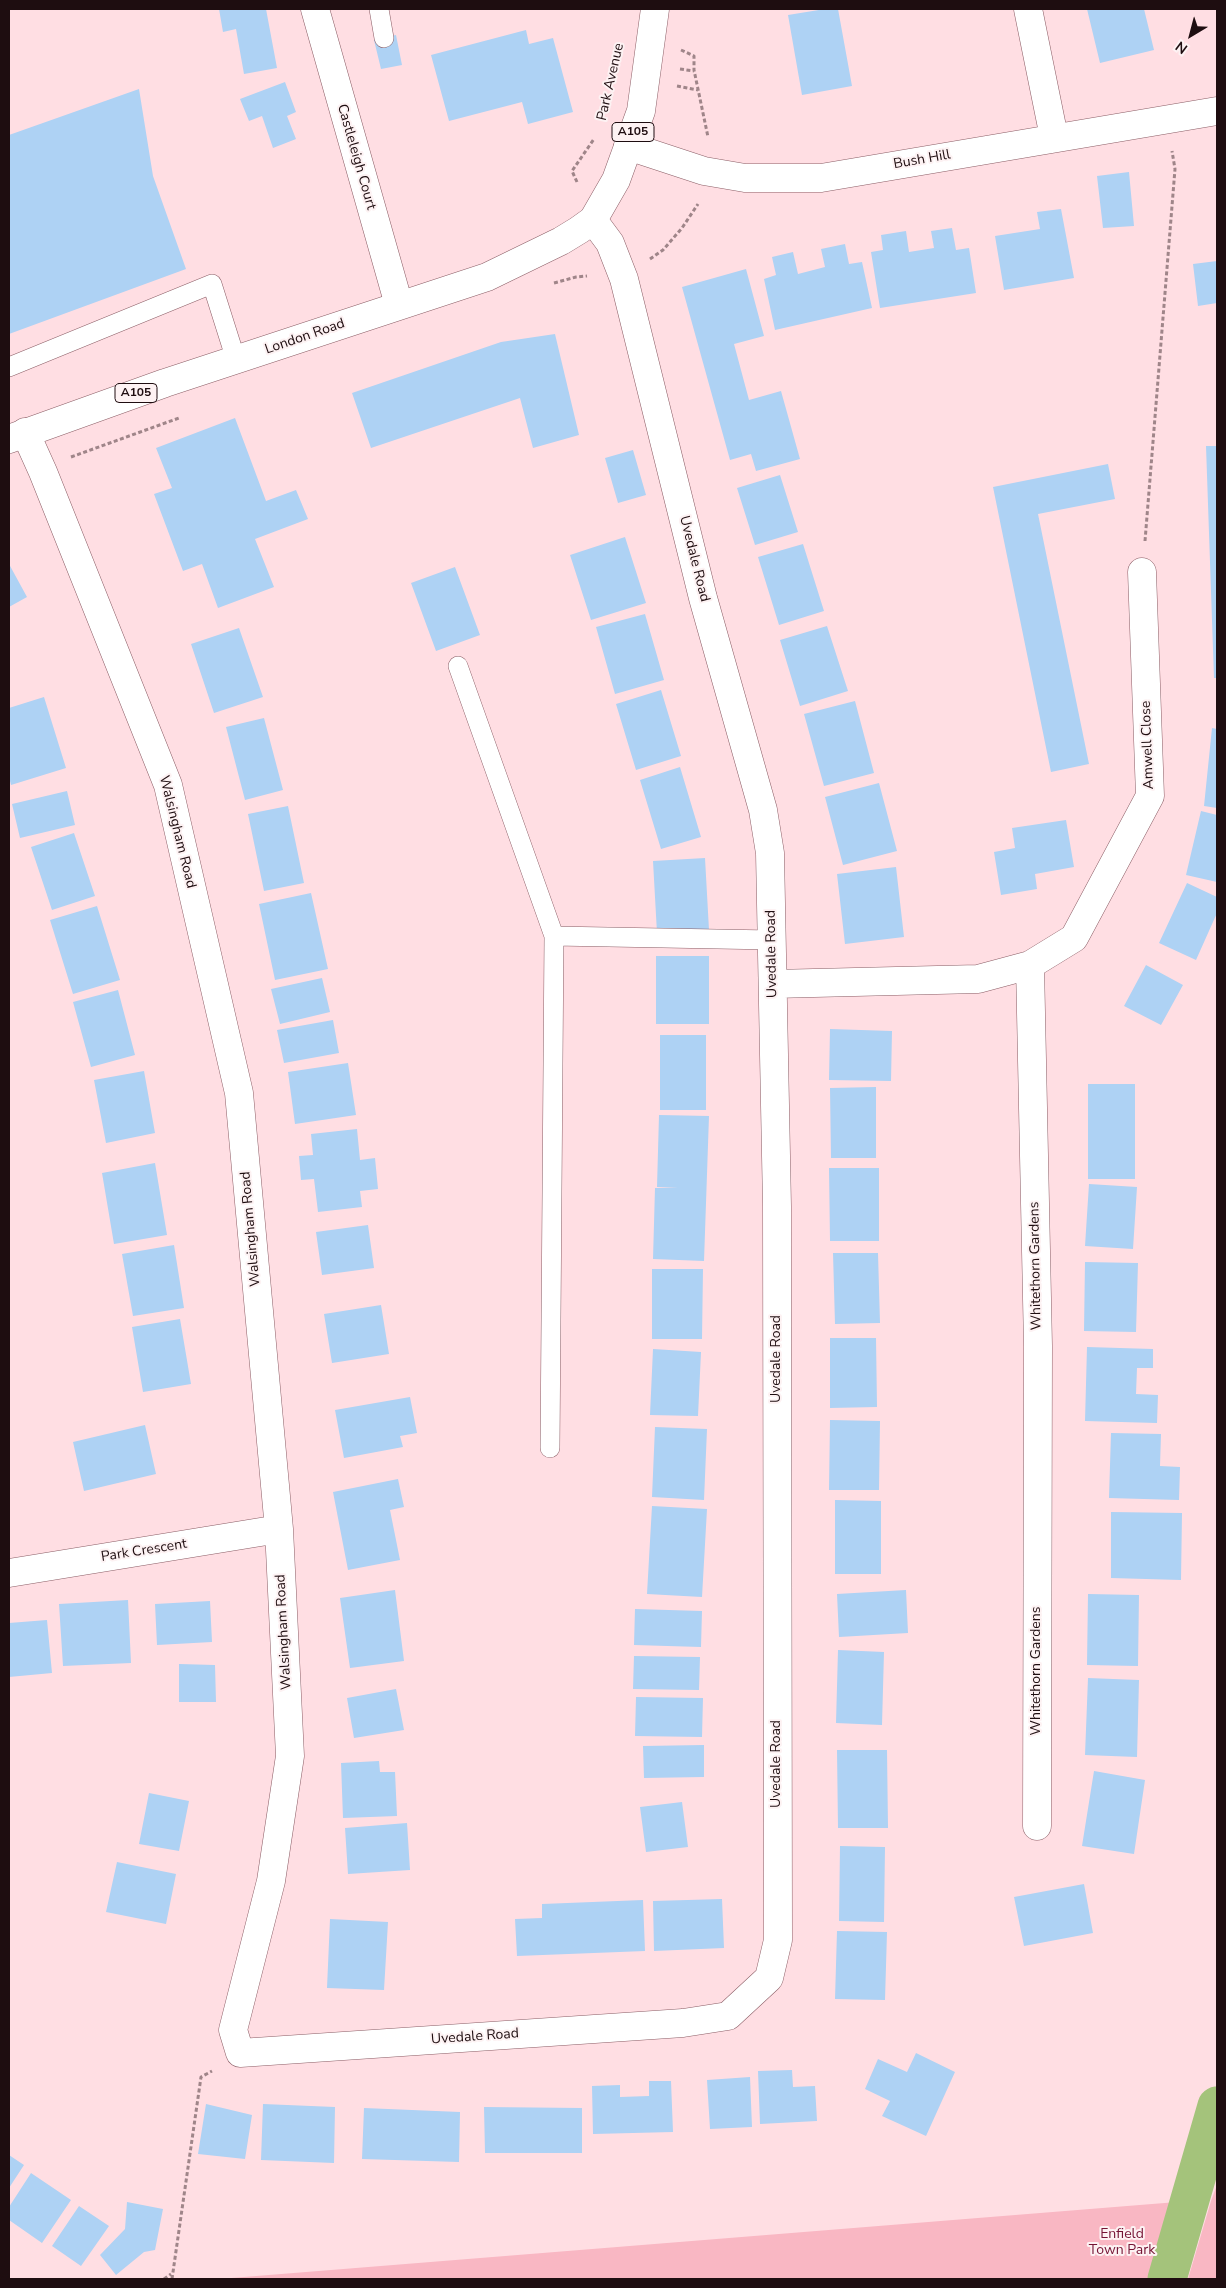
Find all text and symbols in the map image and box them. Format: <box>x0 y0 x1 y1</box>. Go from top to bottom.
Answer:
north arrow <box>1166 10 1216 60</box>
text: N <box>1172 37 1192 58</box>
street label: Park Avenue <box>594 42 628 122</box>
street label: Castleleigh Court <box>333 102 379 212</box>
road number: A105 <box>612 122 654 142</box>
street label: Bush Hill <box>892 147 952 173</box>
street label: London Road <box>263 315 347 359</box>
road number: A105 <box>115 383 157 402</box>
street label: Uvedale Road <box>675 514 713 604</box>
street label: Amwell Close <box>1138 700 1158 790</box>
street label: Walsingham Road <box>155 774 199 890</box>
street label: Uvedale Road <box>763 910 781 998</box>
street label: Walsingham Road <box>238 1171 264 1287</box>
street label: Whitethorn Gardens <box>1026 1201 1046 1331</box>
street label: Uvedale Road <box>769 1315 785 1403</box>
street label: Park Crescent <box>100 1536 188 1566</box>
street label: Walsingham Road <box>273 1574 295 1690</box>
street label: Whitethorn Gardens <box>1029 1607 1045 1735</box>
street label: Uvedale Road <box>769 1720 785 1808</box>
street label: Uvedale Road <box>431 2026 519 2048</box>
park label: Enfield Town Park <box>1089 2227 1155 2260</box>

